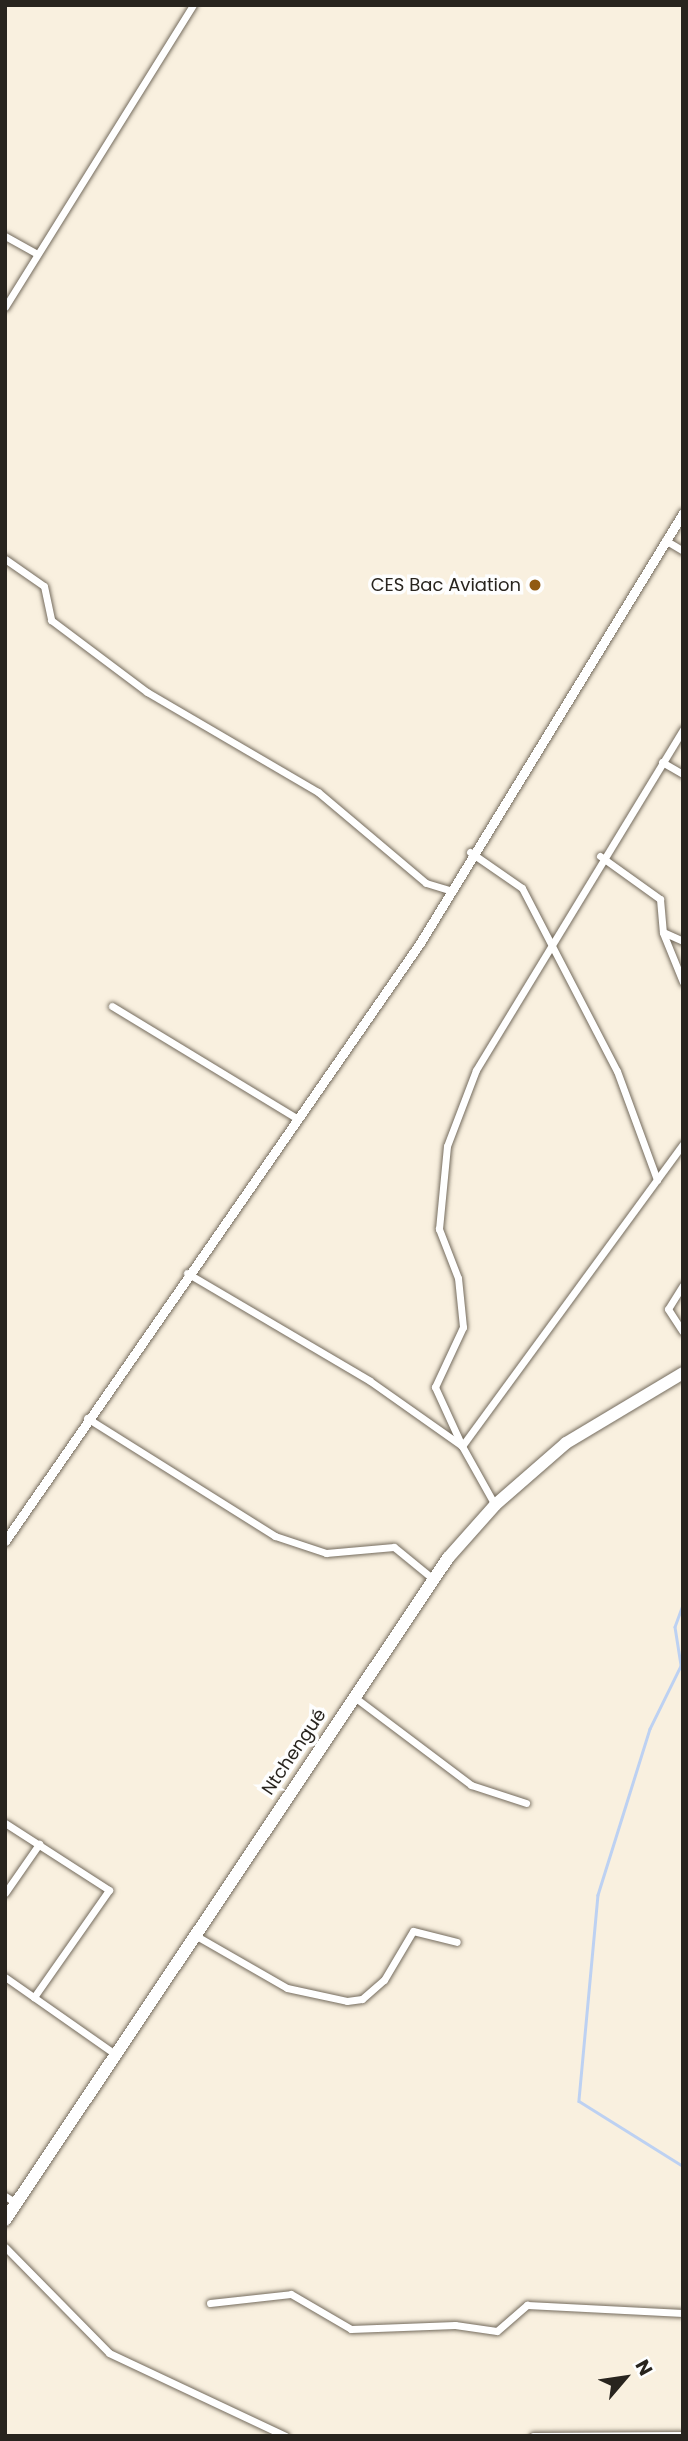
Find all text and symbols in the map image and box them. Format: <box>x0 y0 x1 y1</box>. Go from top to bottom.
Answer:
place label: CES Bac Aviation <box>371 574 521 596</box>
marker: CES Bac Aviation <box>527 577 543 593</box>
street label: Ntchengué <box>257 1705 331 1799</box>
north arrow <box>590 2343 660 2413</box>
text: N <box>629 2355 659 2380</box>

